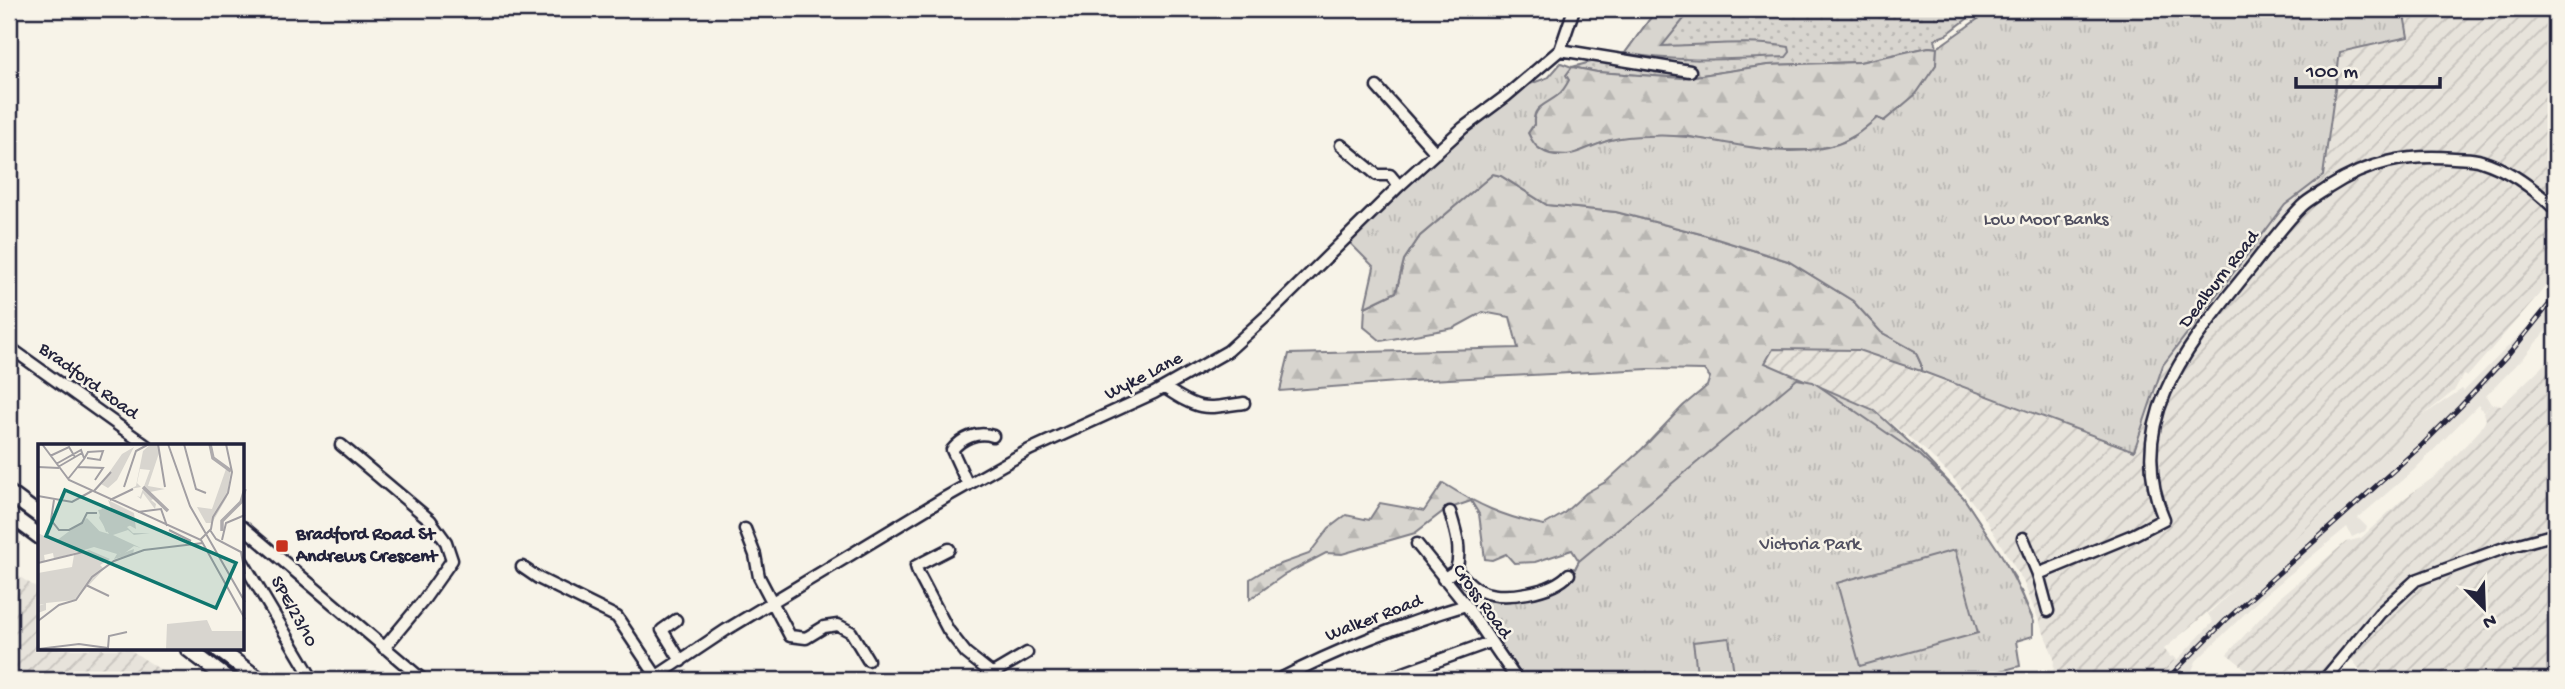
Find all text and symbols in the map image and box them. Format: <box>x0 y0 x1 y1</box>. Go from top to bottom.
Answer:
scale bar <box>2296 46 2439 90</box>
text: 100 m <box>2305 61 2358 86</box>
park label: Low Moor Banks <box>1984 209 2109 232</box>
street label: Dealburn Road <box>2173 225 2266 335</box>
street label: Bradford Road <box>33 338 144 427</box>
street label: Wyke Lane <box>1101 347 1187 406</box>
inset map <box>38 444 245 650</box>
place label: Bradford Road St Andrews Crescent <box>295 524 439 569</box>
park label: Victoria Park <box>1759 534 1862 557</box>
marker: Bradford Road St Andrews Crescent <box>274 538 290 554</box>
street label: Cross Road <box>1446 560 1517 645</box>
street label: SPE/23/10 <box>264 572 322 652</box>
north arrow <box>2450 574 2520 644</box>
street label: Walker Road <box>1322 589 1427 648</box>
text: N <box>2479 607 2499 633</box>

